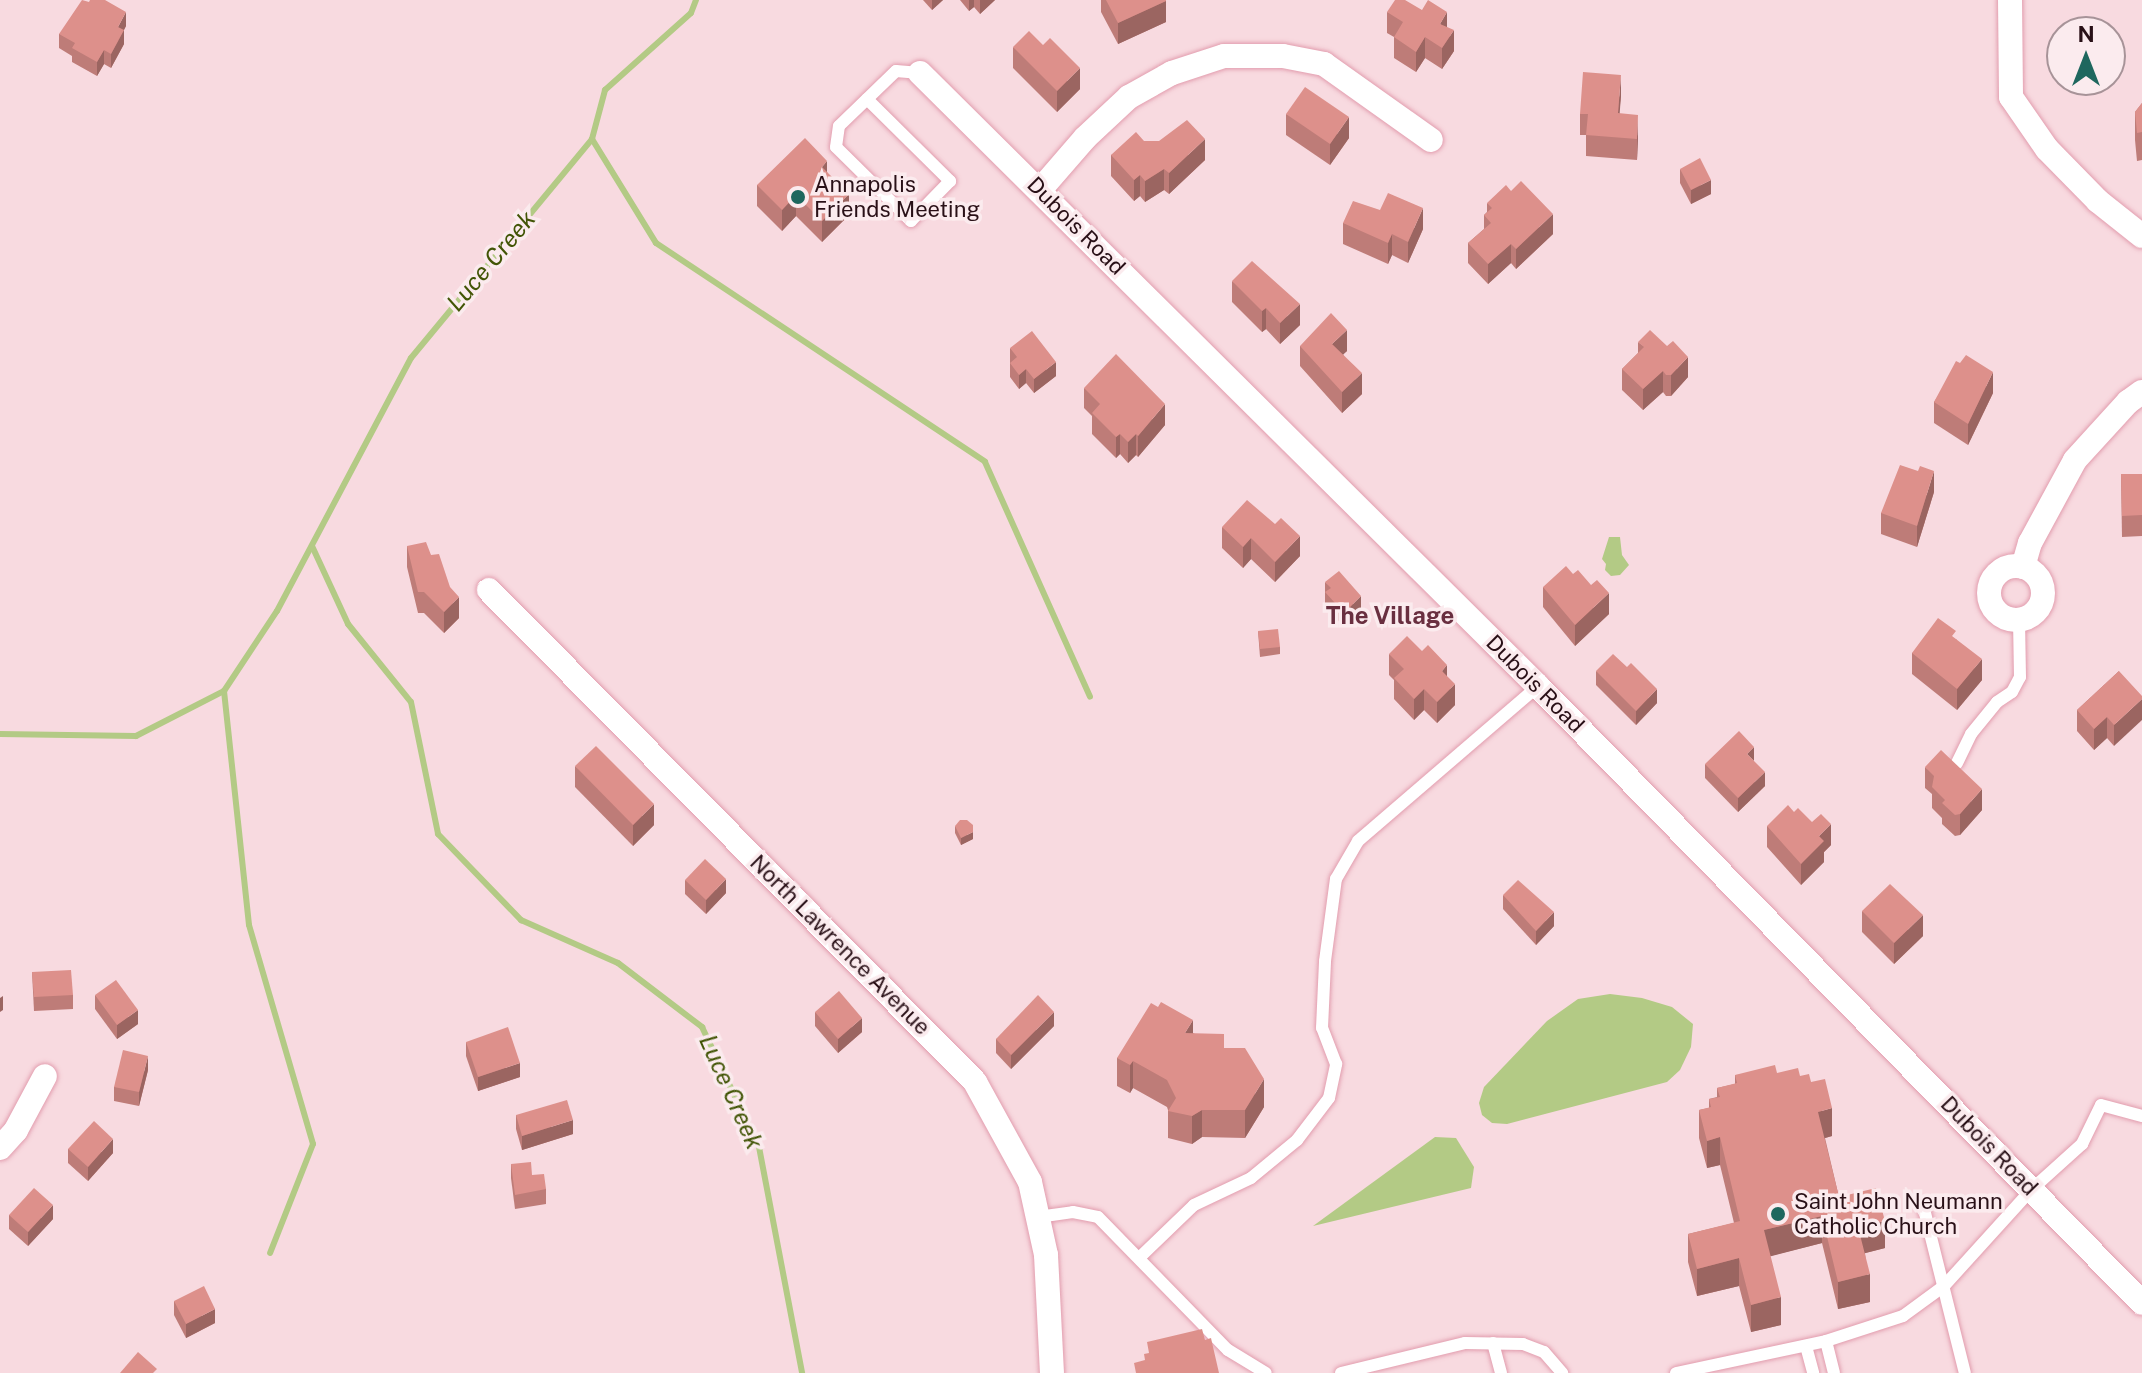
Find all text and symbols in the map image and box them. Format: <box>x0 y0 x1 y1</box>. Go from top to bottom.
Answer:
north arrow <box>2046 16 2126 96</box>
text: N <box>2077 21 2095 47</box>
place label: Annapolis Friends Meeting <box>814 171 980 222</box>
street label: Dubois Road <box>1021 171 1131 281</box>
marker: Annapolis Friends Meeting <box>789 188 807 206</box>
water label: Luce Creek <box>441 205 541 317</box>
district label: The Village <box>1325 602 1455 630</box>
street label: Dubois Road <box>1480 629 1590 739</box>
street label: North Lawrence Avenue <box>744 849 936 1041</box>
water label: Luce Creek <box>693 1030 769 1154</box>
street label: Dubois Road <box>1935 1091 2043 1201</box>
place label: Saint John Neumann Catholic Church <box>1794 1188 2003 1240</box>
marker: Saint John Neumann Catholic Church <box>1769 1205 1787 1223</box>

